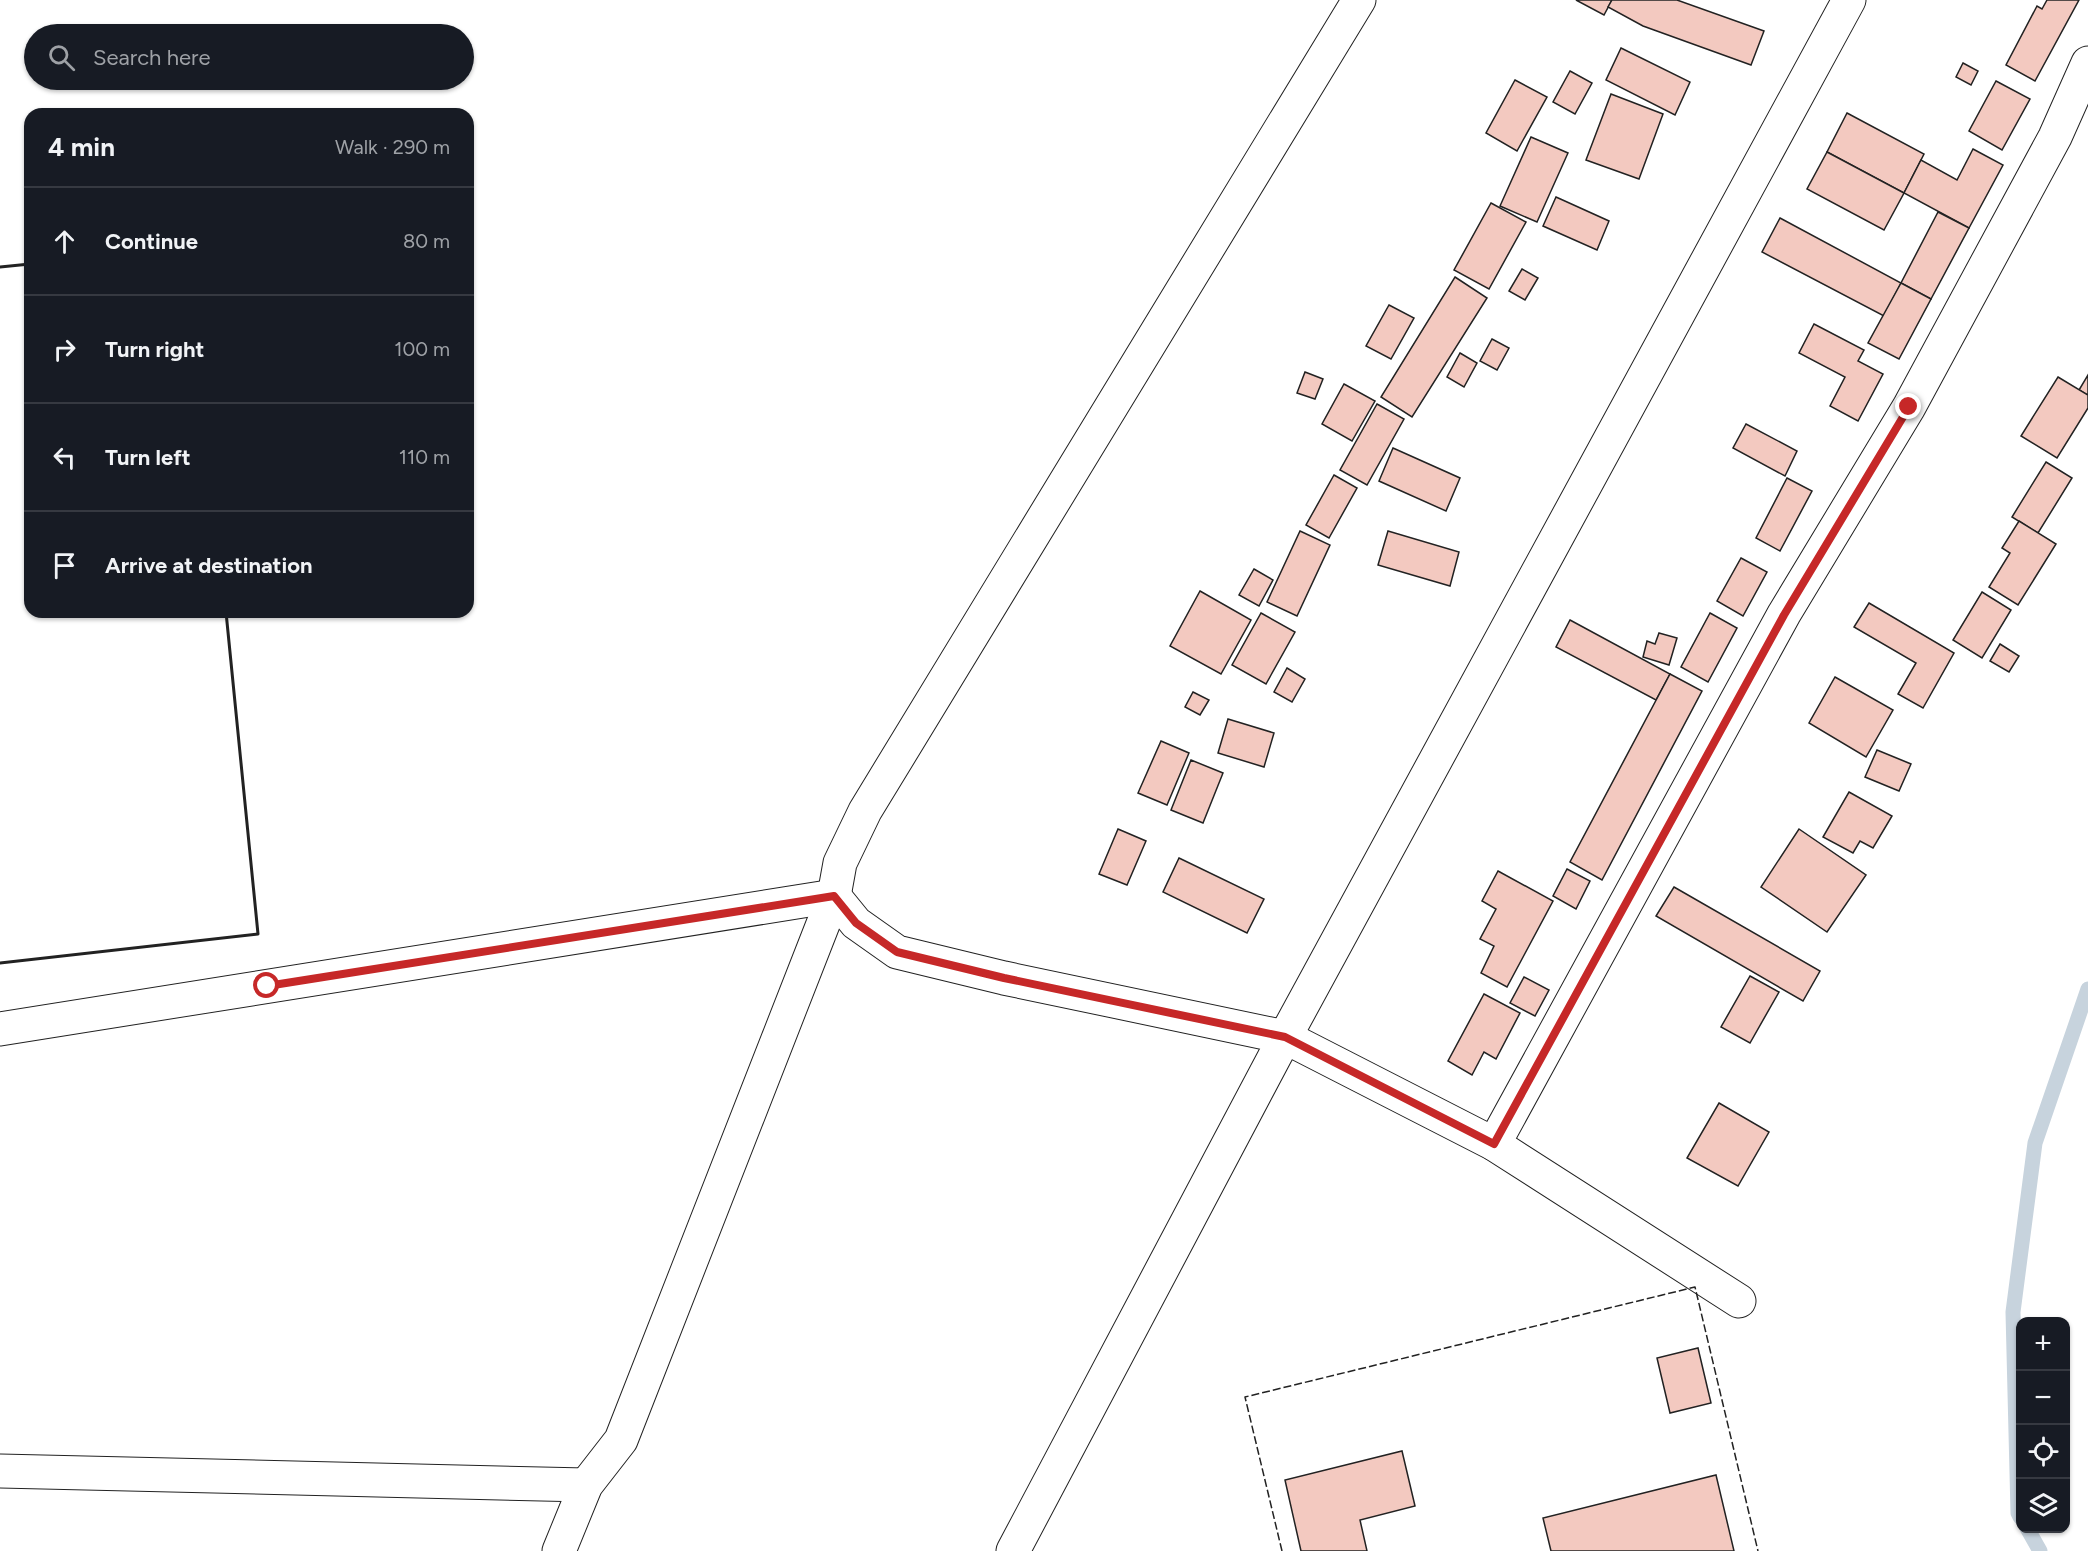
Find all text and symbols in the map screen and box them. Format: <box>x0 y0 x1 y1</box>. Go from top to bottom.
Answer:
search box <box>24 24 474 90</box>
icon: search <box>45 41 78 74</box>
text: Search here <box>93 44 211 71</box>
text: 4 min <box>48 131 115 163</box>
text: Walk · 290 m <box>335 135 450 159</box>
icon: ahead <box>48 225 81 258</box>
text: Continue <box>105 228 198 255</box>
text: 80 m <box>403 229 450 253</box>
icon: right <box>48 333 81 366</box>
text: Turn right <box>105 336 204 363</box>
text: 100 m <box>394 337 450 361</box>
route end <box>1895 393 1921 419</box>
icon: left <box>48 441 81 474</box>
text: Turn left <box>105 444 191 471</box>
text: 110 m <box>399 445 450 469</box>
icon: arrive <box>48 549 81 582</box>
text: Arrive at destination <box>105 552 313 579</box>
route start <box>253 972 279 998</box>
map controls <box>2016 1317 2070 1533</box>
button: + <box>2016 1317 2070 1371</box>
button: − <box>2016 1371 2070 1425</box>
button: locate <box>2016 1425 2070 1479</box>
button: layers <box>2016 1479 2070 1533</box>

